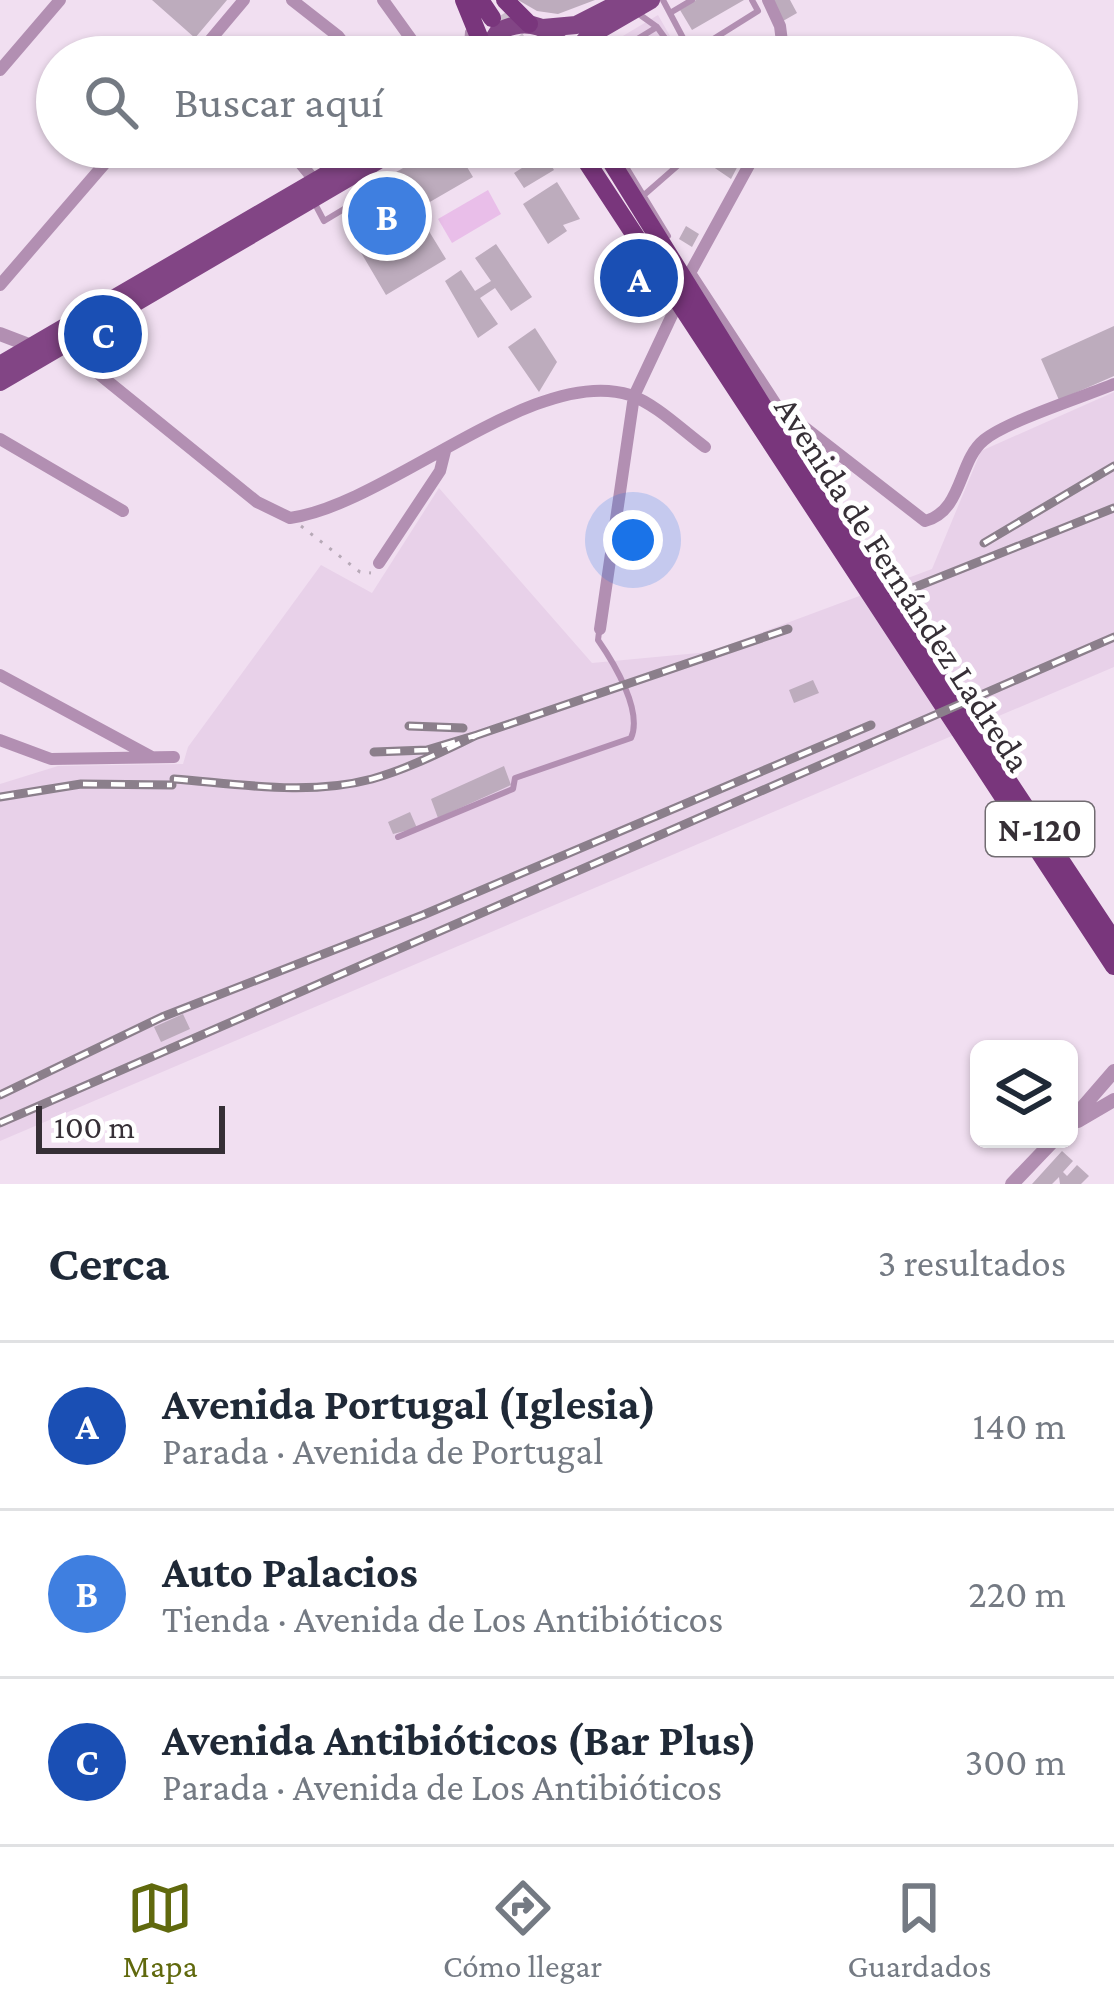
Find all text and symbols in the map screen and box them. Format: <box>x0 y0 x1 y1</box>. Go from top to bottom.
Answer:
search box <box>36 36 1078 168</box>
icon: search <box>78 69 144 135</box>
text: Buscar aquí <box>174 77 384 127</box>
pin: B <box>348 171 426 261</box>
pin: A <box>600 233 678 323</box>
pin: C <box>64 289 142 379</box>
street label: Avenida de Fernández Ladreda <box>767 389 1039 779</box>
your location <box>603 510 663 570</box>
road number: N-120 <box>986 802 1094 856</box>
map controls <box>970 1040 1078 1148</box>
button: layers <box>970 1040 1078 1148</box>
scale bar <box>36 1100 225 1153</box>
text: 100 m <box>54 1108 135 1145</box>
text: Cerca <box>48 1234 169 1291</box>
text: 3 resultados <box>878 1241 1066 1284</box>
text: Avenida Portugal (Iglesia) <box>162 1379 657 1429</box>
text: A <box>75 1404 99 1447</box>
text: 140 m <box>972 1404 1066 1447</box>
text: Parada · Avenida de Portugal <box>162 1429 604 1472</box>
text: Auto Palacios <box>162 1547 418 1597</box>
text: B <box>76 1572 98 1615</box>
text: 220 m <box>968 1572 1066 1615</box>
text: Tienda · Avenida de Los Antibióticos <box>162 1597 723 1640</box>
text: Avenida Antibióticos (Bar Plus) <box>162 1715 757 1765</box>
text: C <box>75 1740 99 1783</box>
text: 300 m <box>965 1740 1066 1783</box>
text: Parada · Avenida de Los Antibióticos <box>162 1765 722 1808</box>
tab: Mapa <box>123 1875 198 1984</box>
tab: Cómo llegar <box>443 1875 602 1984</box>
tab: Guardados <box>847 1875 991 1984</box>

